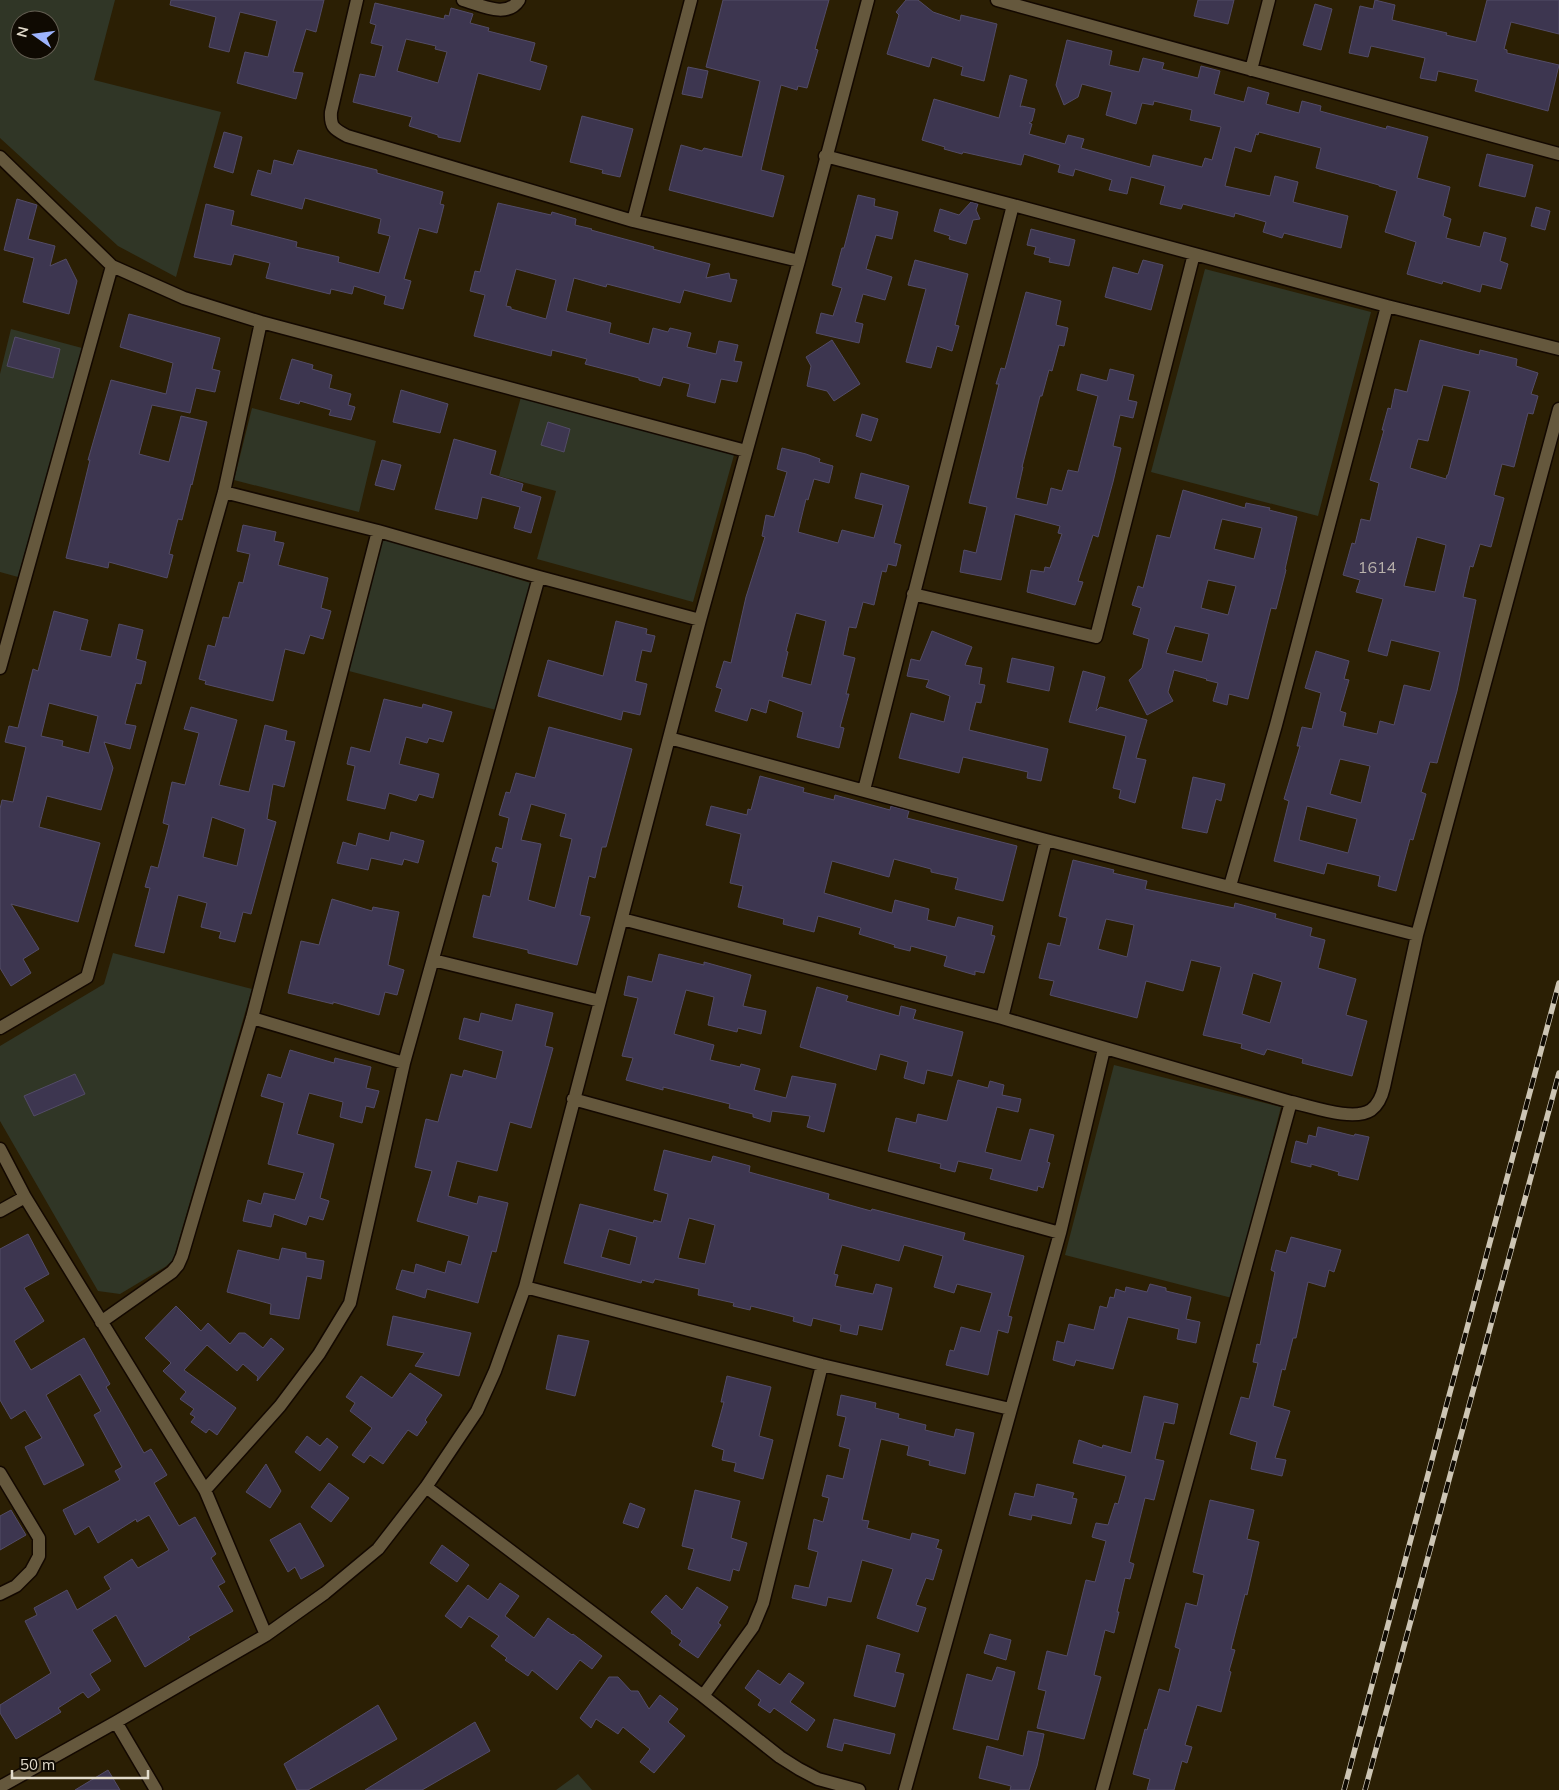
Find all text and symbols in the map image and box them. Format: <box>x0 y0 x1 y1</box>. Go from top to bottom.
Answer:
north arrow <box>10 10 60 60</box>
text: N <box>12 25 32 39</box>
house number: 1614 <box>1358 557 1397 577</box>
scale bar <box>12 1748 149 1780</box>
text: 50 m <box>20 1755 55 1774</box>

